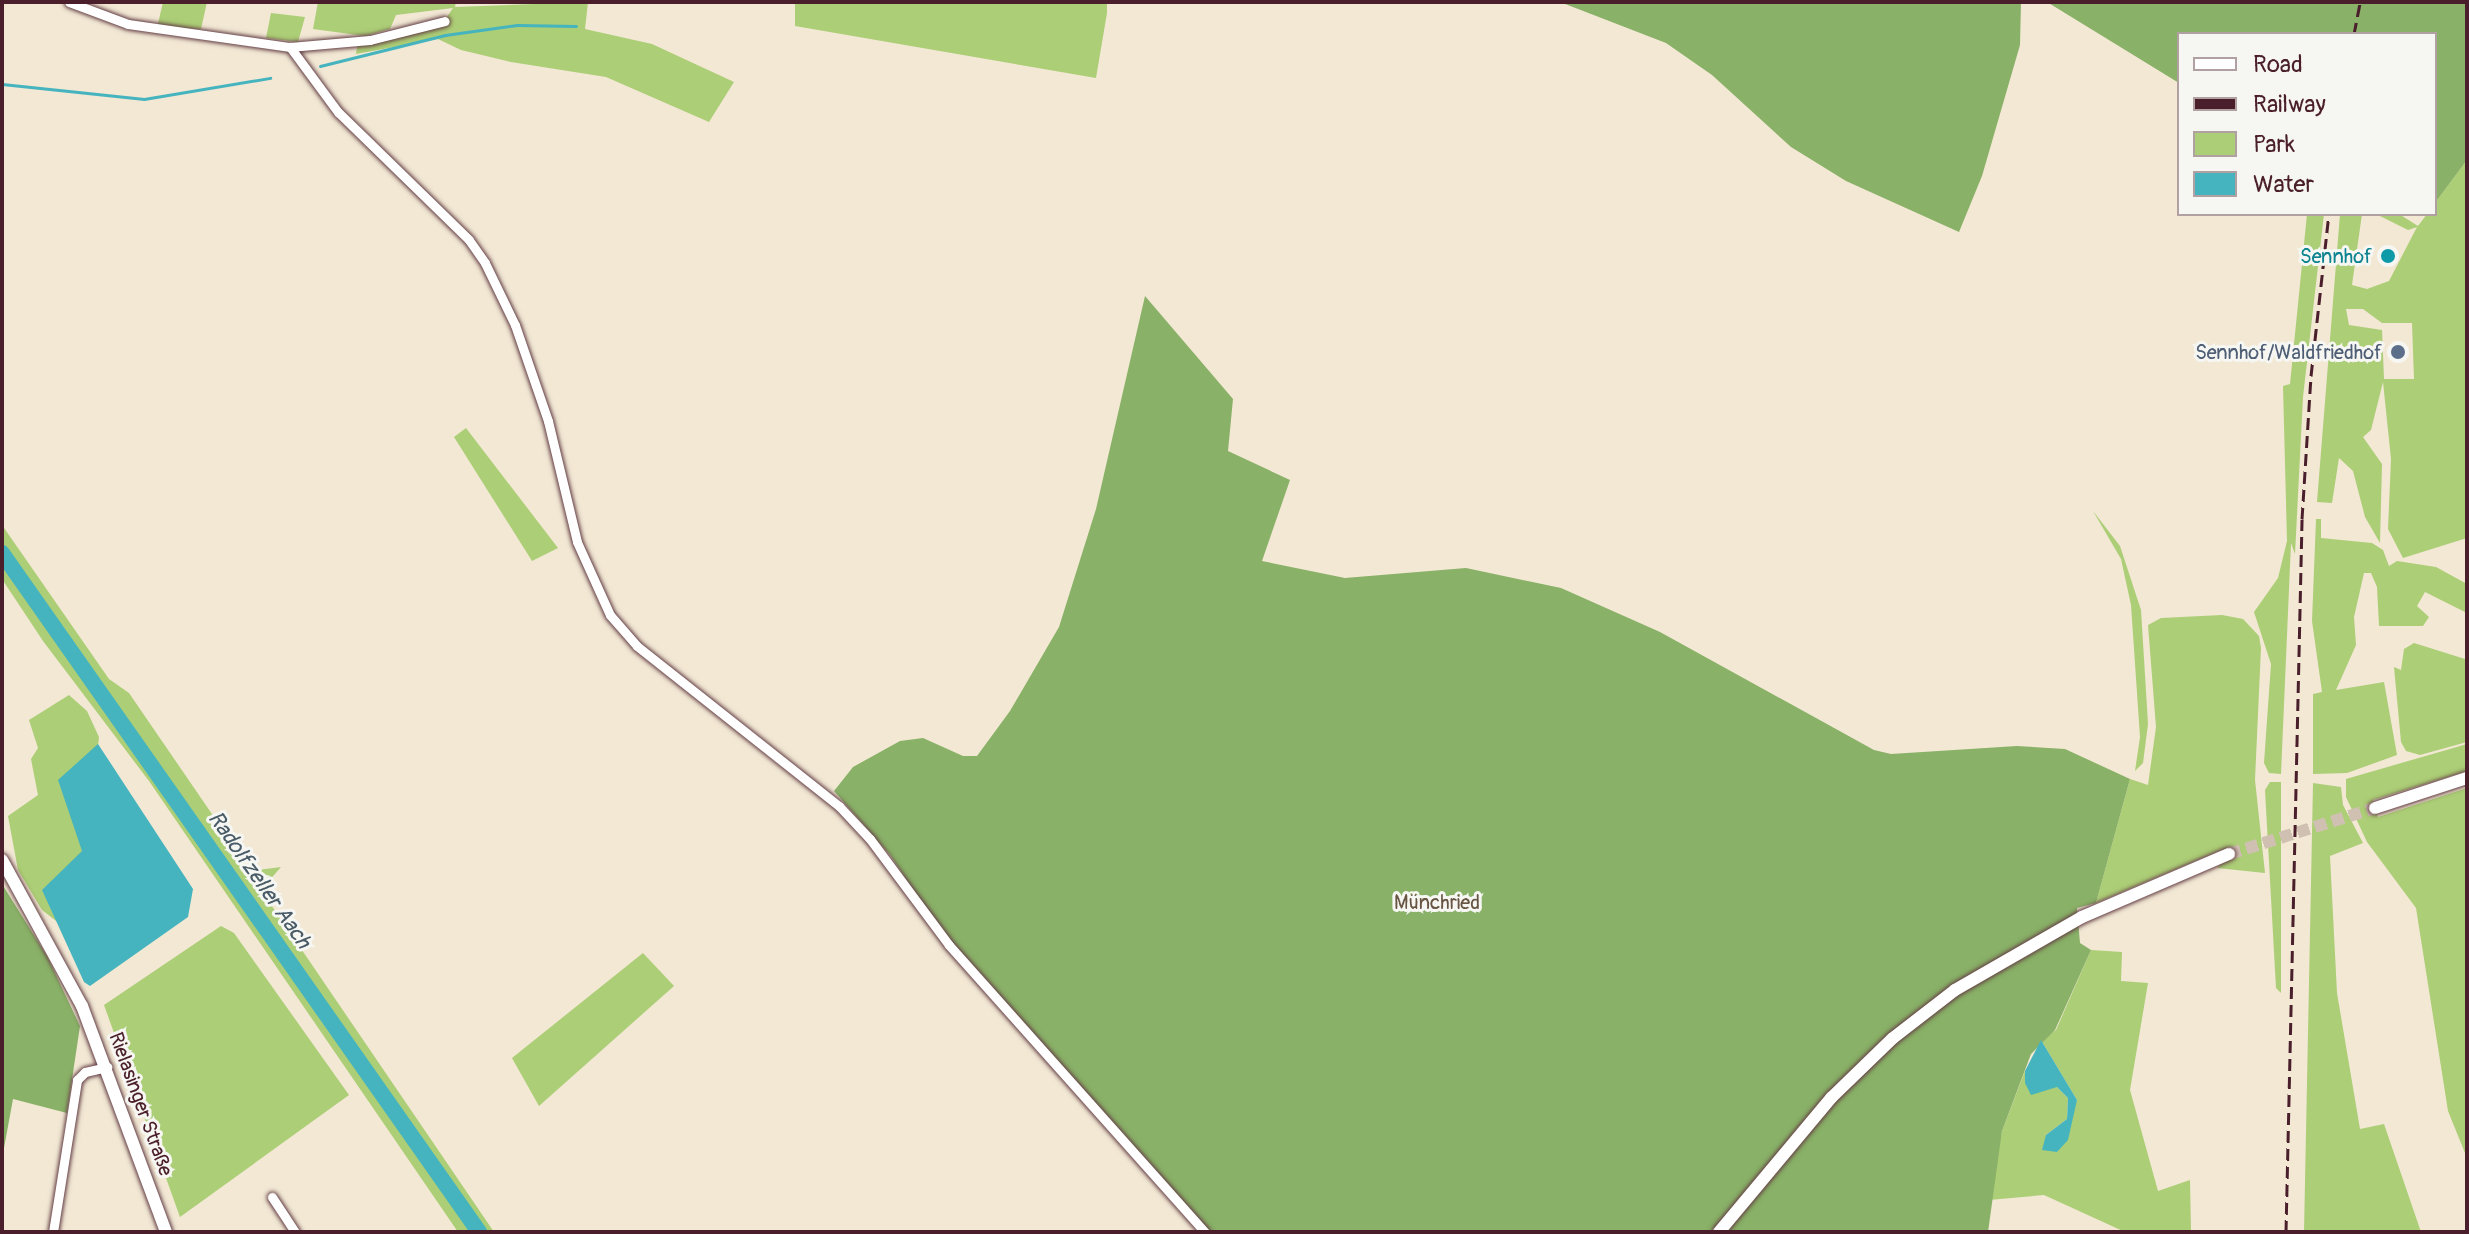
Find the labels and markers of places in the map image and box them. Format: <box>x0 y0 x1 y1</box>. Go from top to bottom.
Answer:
place label: Sennhof <box>2300 244 2372 268</box>
marker: Sennhof <box>2379 247 2397 265</box>
place label: Sennhof/Waldfriedhof <box>2195 340 2382 364</box>
marker: Sennhof/Waldfriedhof <box>2389 343 2407 361</box>

